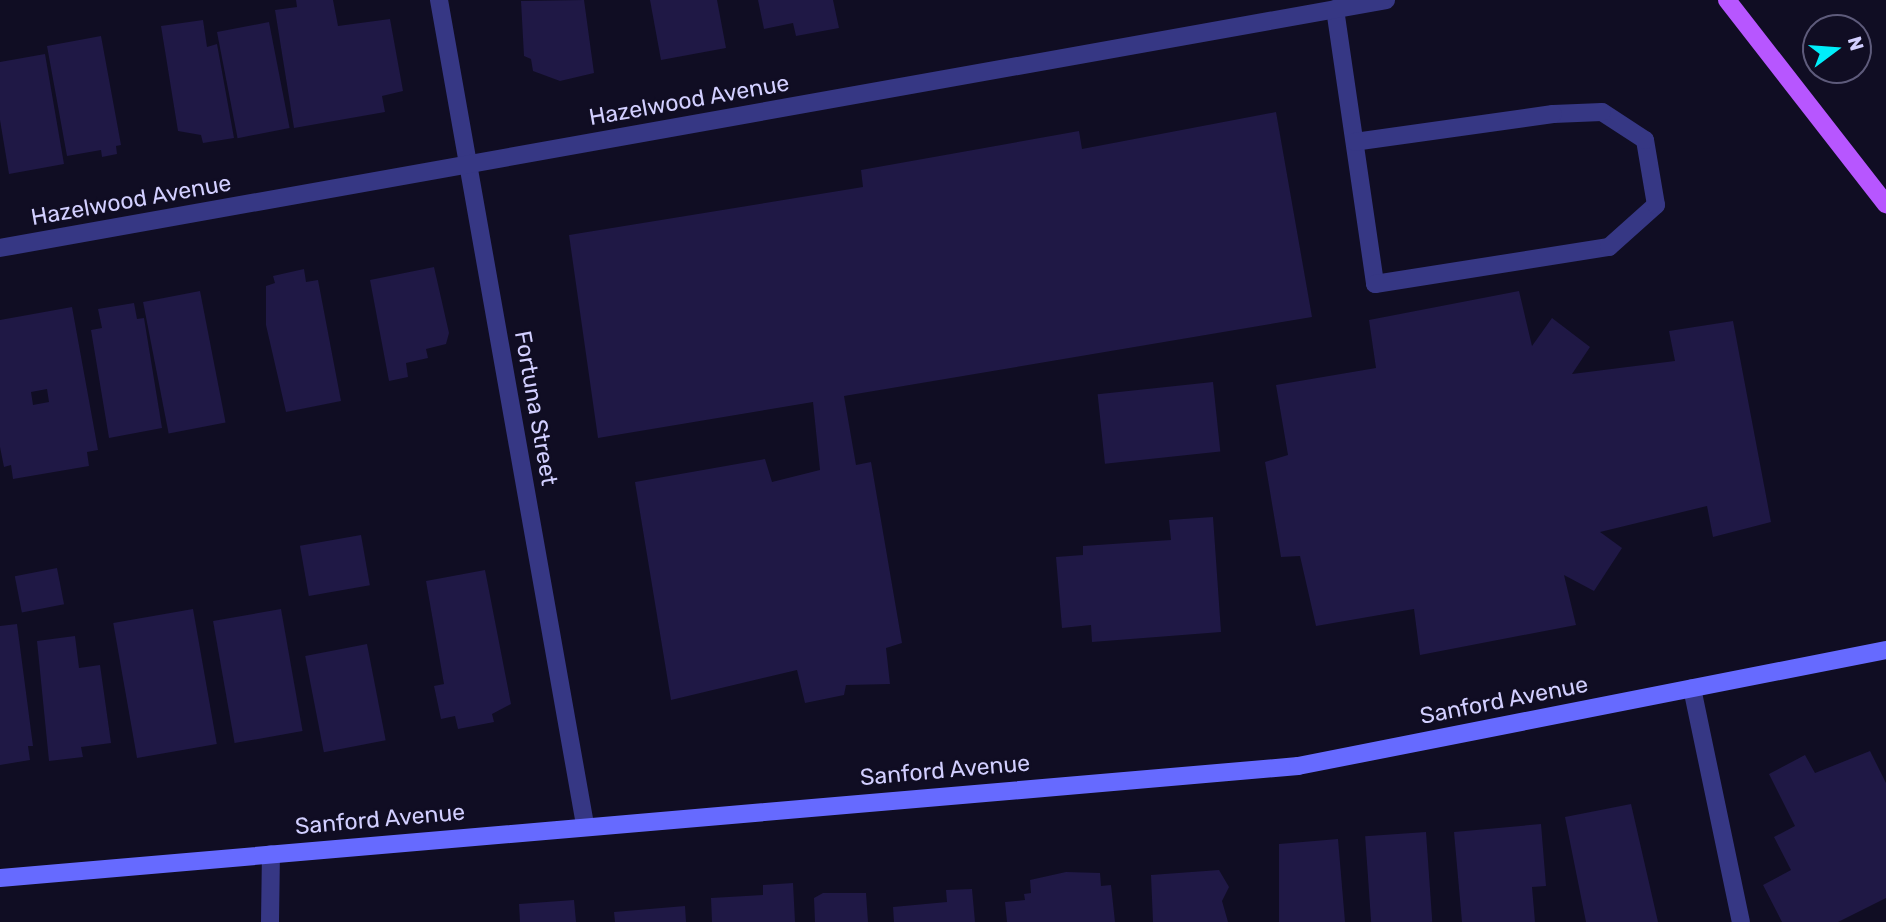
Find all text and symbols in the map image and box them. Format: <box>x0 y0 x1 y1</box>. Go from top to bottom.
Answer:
north arrow <box>1802 14 1872 84</box>
text: N <box>1843 34 1869 53</box>
street label: Hazelwood Avenue <box>586 69 792 131</box>
street label: Hazelwood Avenue <box>28 169 234 231</box>
street label: Fortuna Street <box>509 328 563 488</box>
street label: Sanford Avenue <box>1417 670 1591 730</box>
street label: Sanford Avenue <box>859 749 1031 791</box>
street label: Sanford Avenue <box>294 798 466 840</box>

